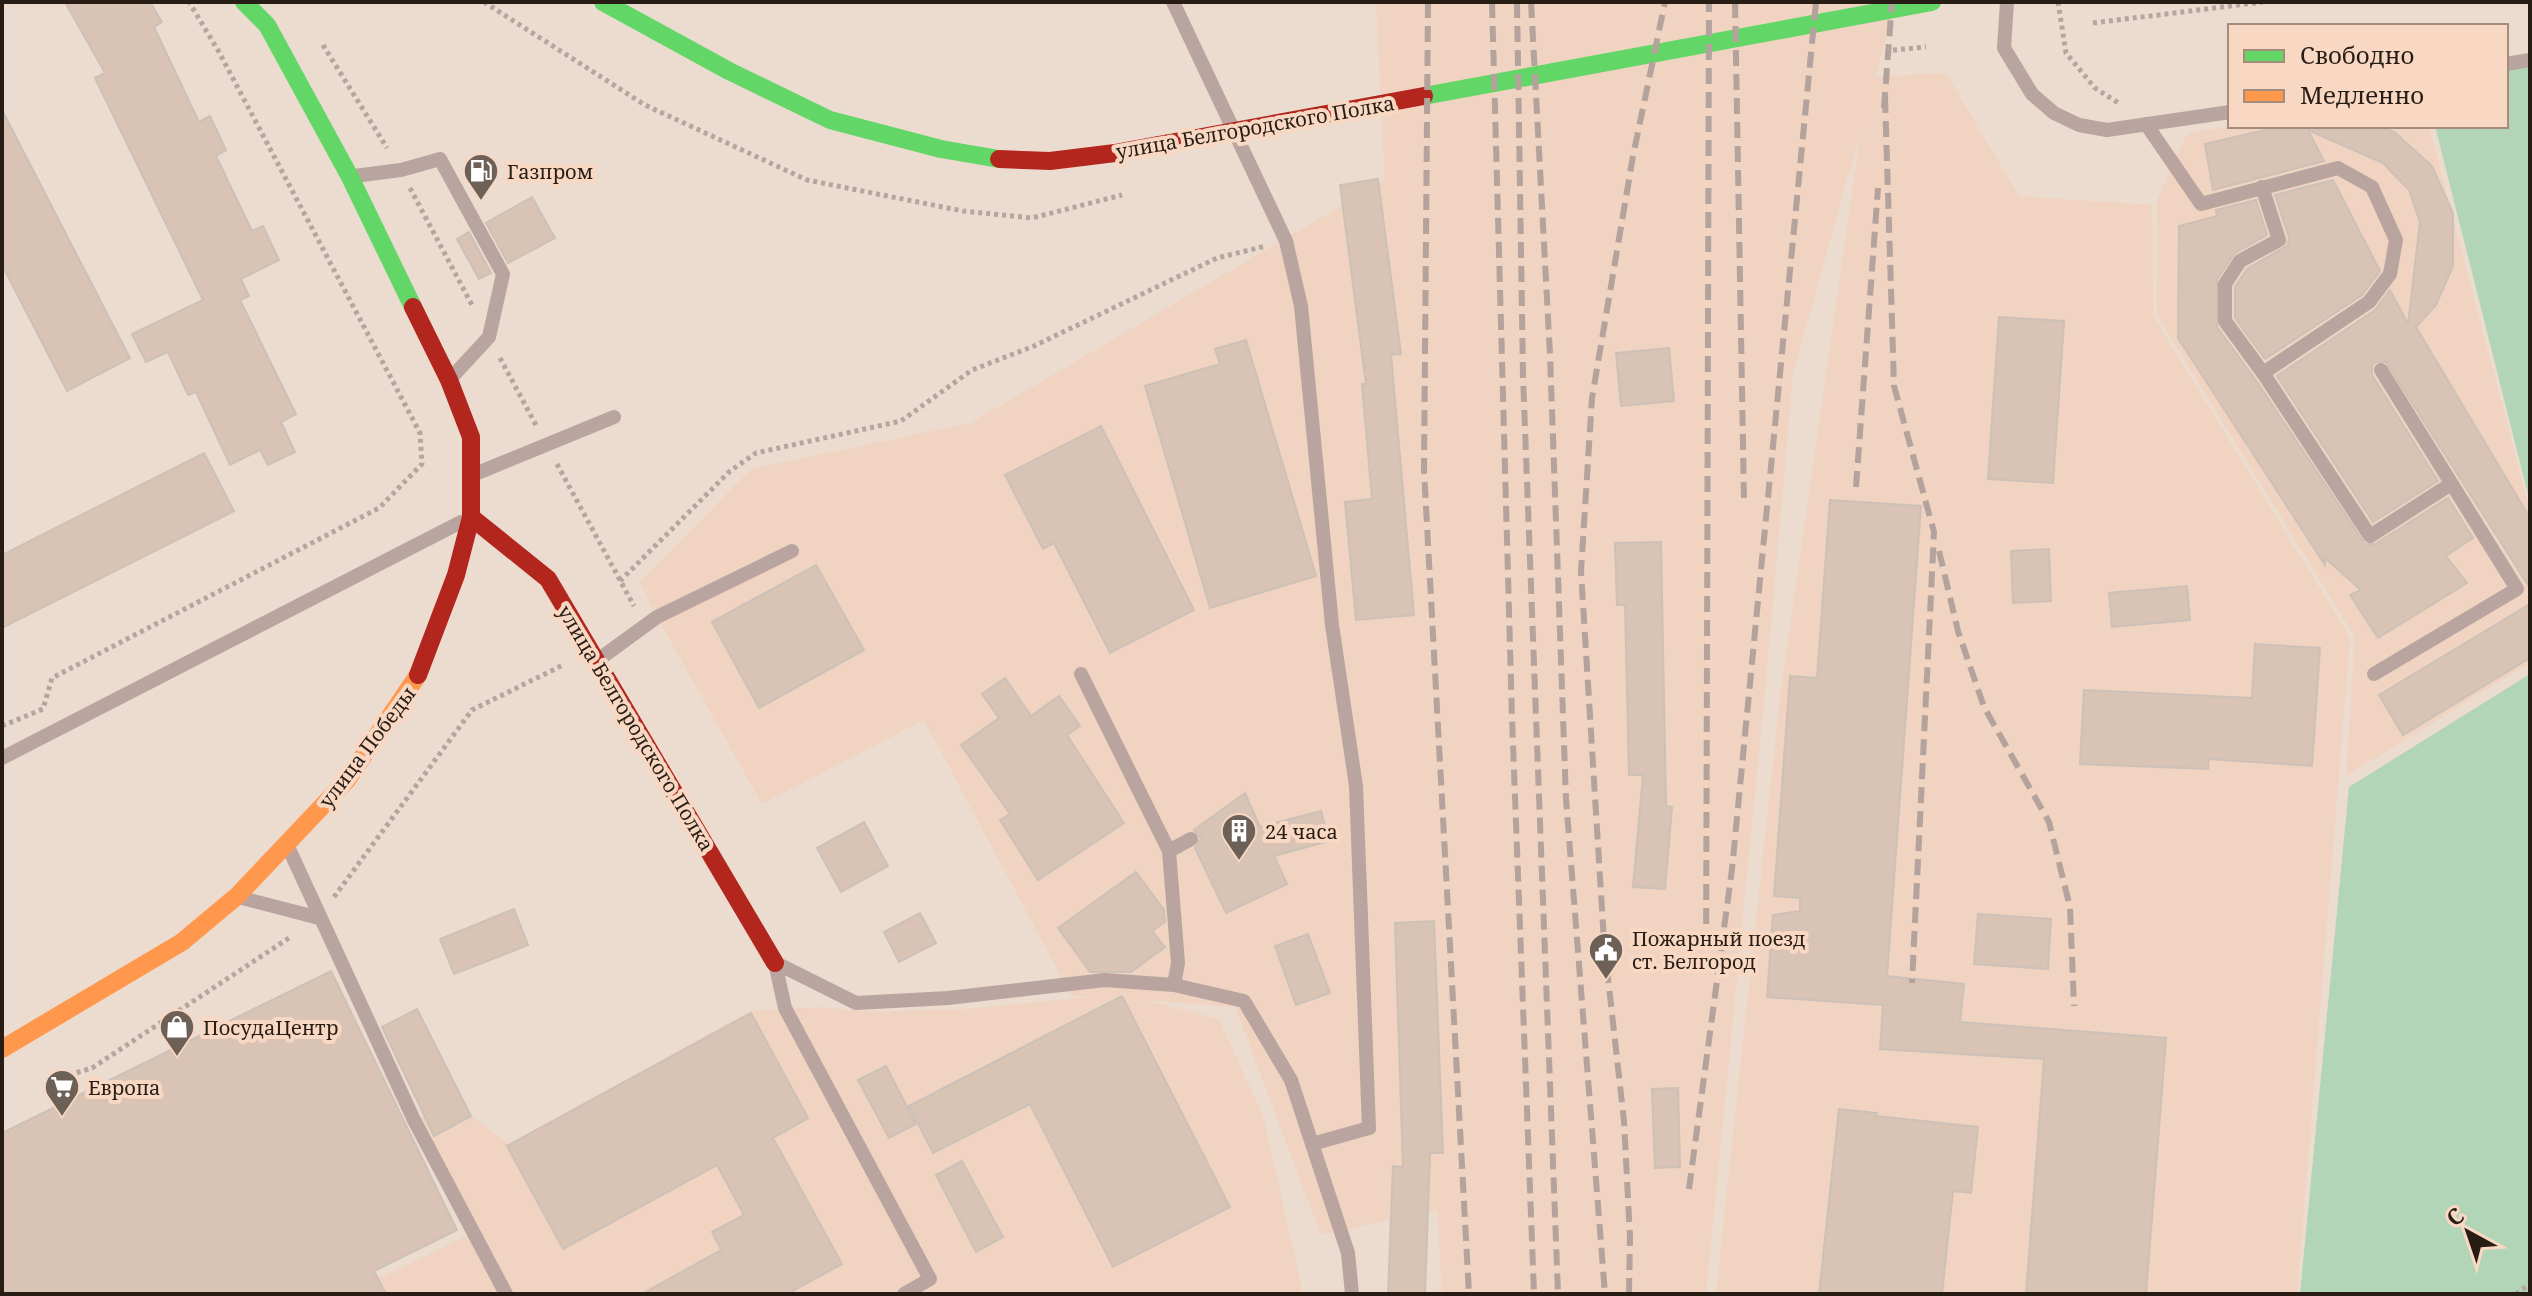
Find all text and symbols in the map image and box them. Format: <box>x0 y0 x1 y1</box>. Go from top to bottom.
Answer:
legend <box>2228 24 2508 128</box>
text: Свободно <box>2300 38 2414 71</box>
text: Медленно <box>2300 78 2424 111</box>
street label: улица Белгородского Полка <box>1114 89 1396 165</box>
fuel station icon: Газпром <box>462 152 500 202</box>
place label: Газпром <box>507 158 593 185</box>
street label: улица Белгородского Полка <box>552 600 720 856</box>
street label: улица Победы <box>312 681 422 813</box>
building icon: 24 часа <box>1220 812 1258 862</box>
place label: 24 часа <box>1265 818 1338 845</box>
place label: Пожарный поезд ст. Белгород <box>1632 925 1805 975</box>
public building icon: Пожарный поезд ст. Белгород <box>1587 931 1625 981</box>
shop icon: ПосудаЦентр <box>158 1008 196 1058</box>
place label: ПосудаЦентр <box>203 1014 338 1041</box>
supermarket icon: Европа <box>43 1068 81 1118</box>
place label: Европа <box>88 1074 161 1101</box>
north arrow <box>2428 1192 2508 1272</box>
text: С <box>2439 1200 2470 1232</box>

